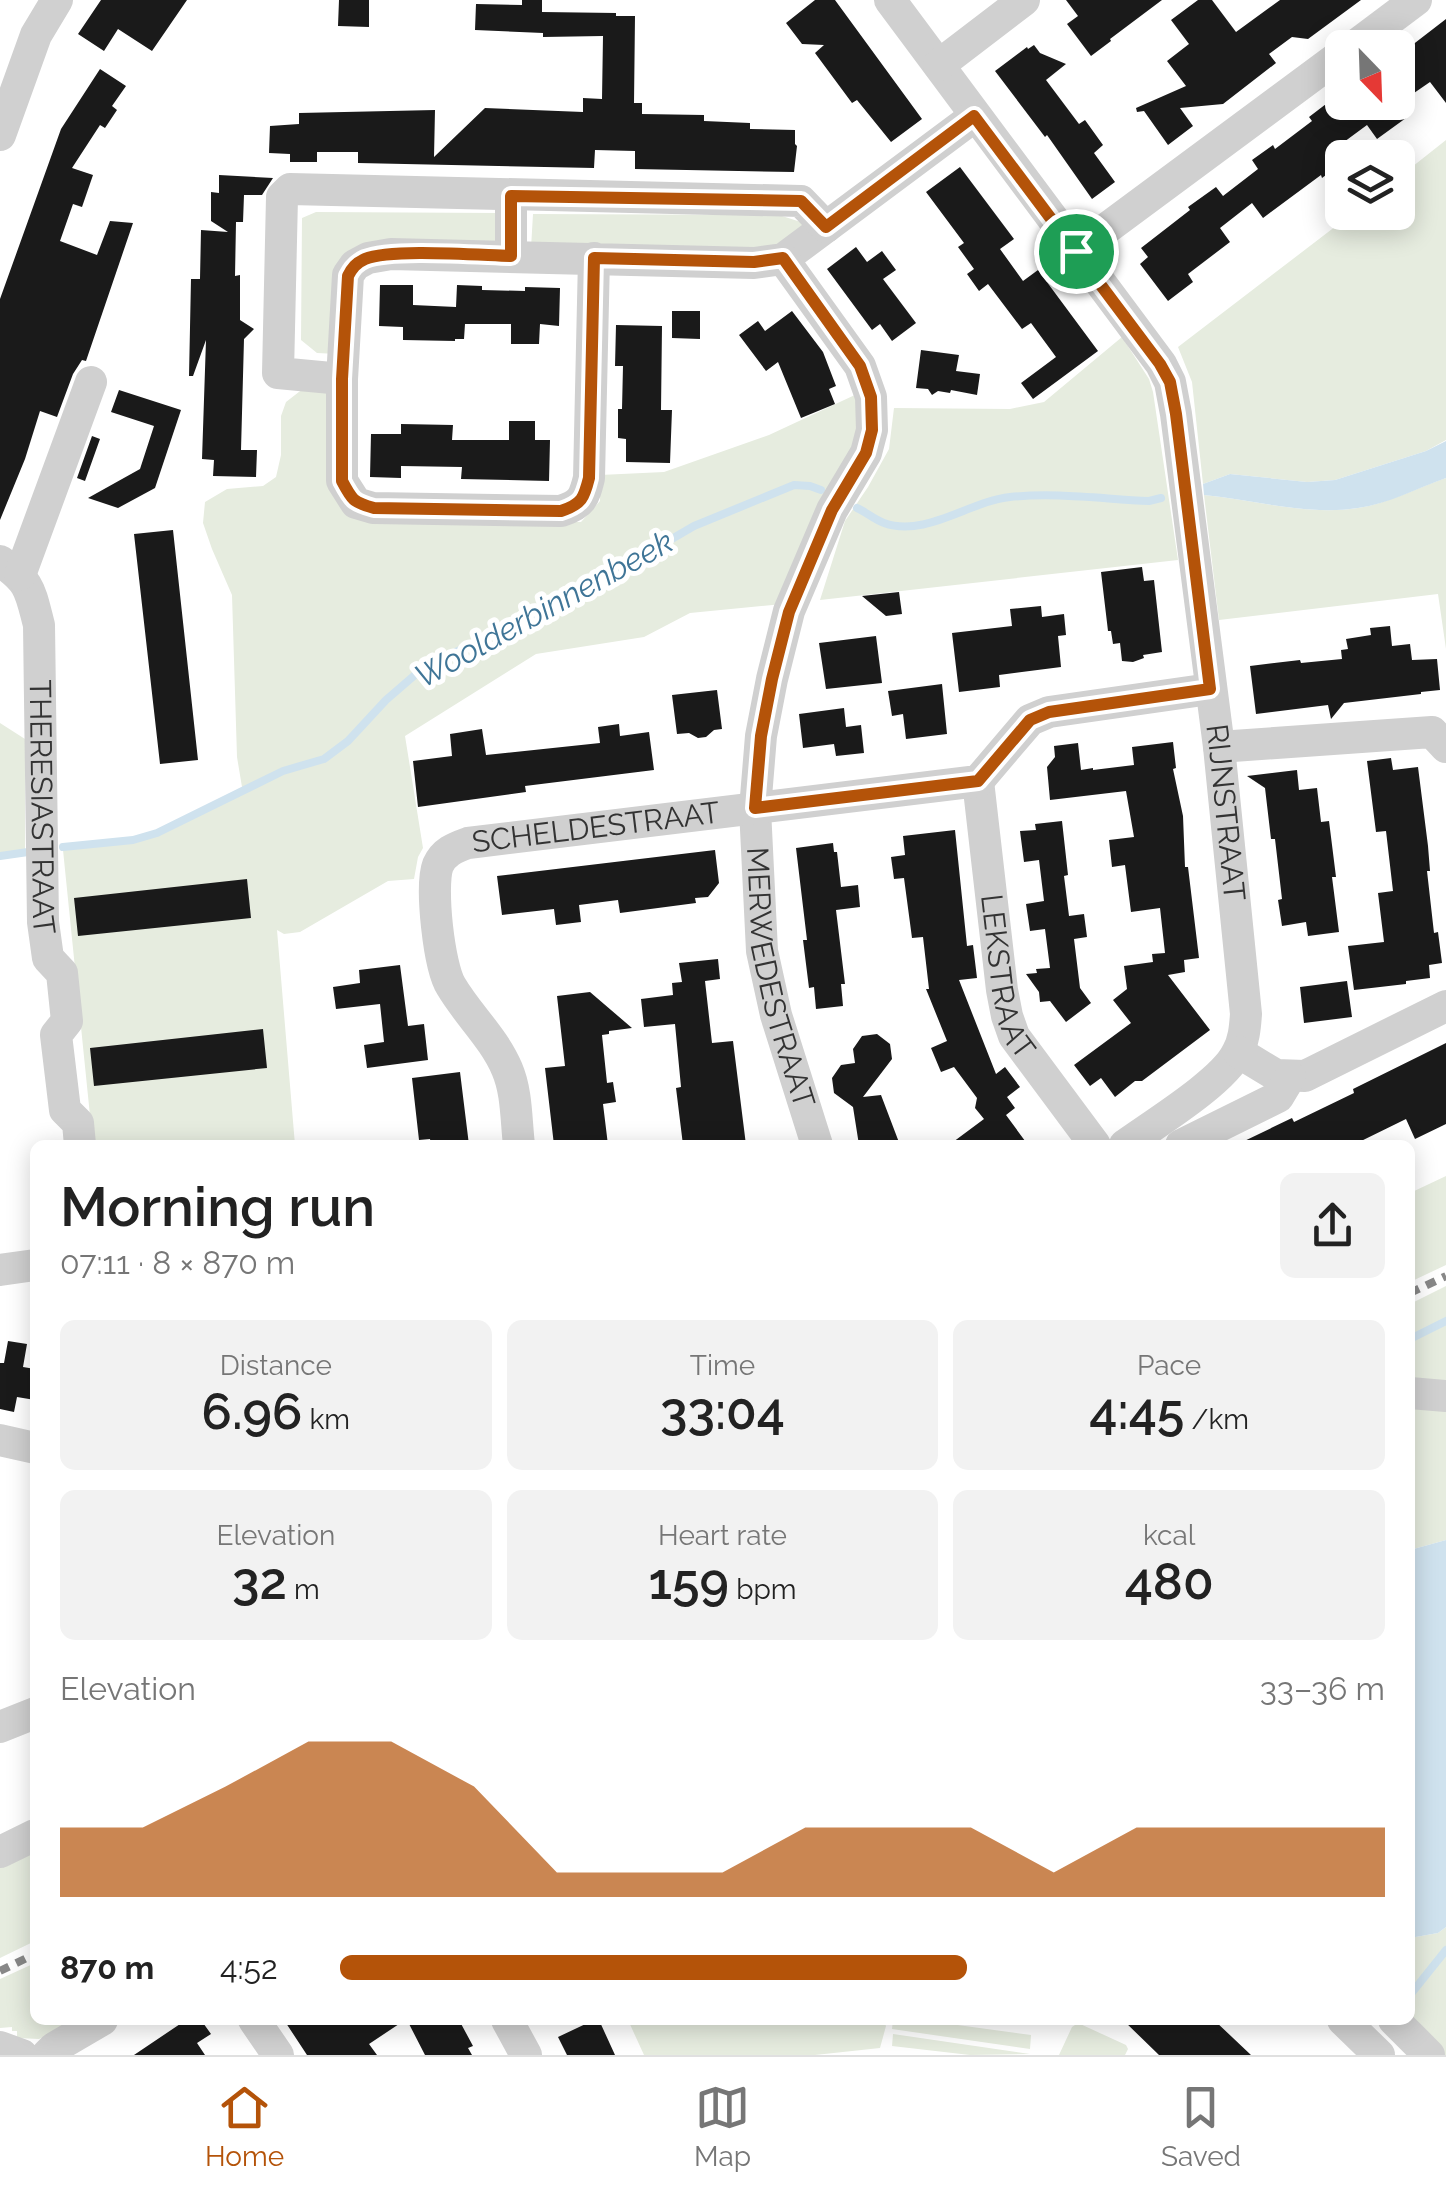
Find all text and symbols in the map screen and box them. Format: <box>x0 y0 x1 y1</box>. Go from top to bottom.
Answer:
north arrow <box>1325 30 1415 120</box>
map controls <box>1325 30 1415 230</box>
button: layers <box>1325 140 1415 230</box>
pin <box>1034 209 1119 294</box>
icon: arrive <box>1049 224 1104 279</box>
water label: Woolderbinnenbeek <box>408 522 679 695</box>
street label: THERESIASTRAAT <box>23 679 63 937</box>
street label: RIJNSTRAAT <box>1199 722 1252 902</box>
street label: SCHELDESTRAAT <box>470 795 721 859</box>
street label: MERWEDESTRAAT <box>740 846 822 1112</box>
street label: LEKSTRAAT <box>974 892 1043 1065</box>
button: share <box>1280 1173 1385 1278</box>
text: Morning run <box>60 1174 375 1239</box>
text: 07:11 · 8 × 870 m <box>60 1244 295 1281</box>
text: Distance <box>220 1349 332 1382</box>
text: Time <box>690 1349 755 1382</box>
text: Pace <box>1137 1349 1201 1382</box>
text: 6.96 <box>202 1382 302 1441</box>
text: 33:04 <box>660 1382 785 1441</box>
text: 4:45 <box>1089 1382 1184 1441</box>
text: km <box>302 1403 350 1436</box>
text: /km <box>1184 1403 1249 1436</box>
text: Elevation <box>216 1519 335 1552</box>
text: Heart rate <box>658 1519 787 1552</box>
text: kcal <box>1143 1519 1195 1552</box>
text: 32 <box>232 1552 287 1611</box>
text: 159 <box>648 1552 729 1611</box>
text: 480 <box>1125 1552 1214 1611</box>
text: m <box>287 1573 320 1606</box>
text: bpm <box>729 1573 796 1606</box>
text: Elevation <box>60 1670 196 1707</box>
text: 33–36 m <box>1260 1670 1385 1707</box>
text: 870 m <box>60 1949 154 1986</box>
text: 4:52 <box>220 1949 278 1986</box>
tab: Home <box>205 2080 284 2173</box>
tab: Map <box>694 2080 751 2173</box>
tab: Saved <box>1161 2080 1241 2173</box>

